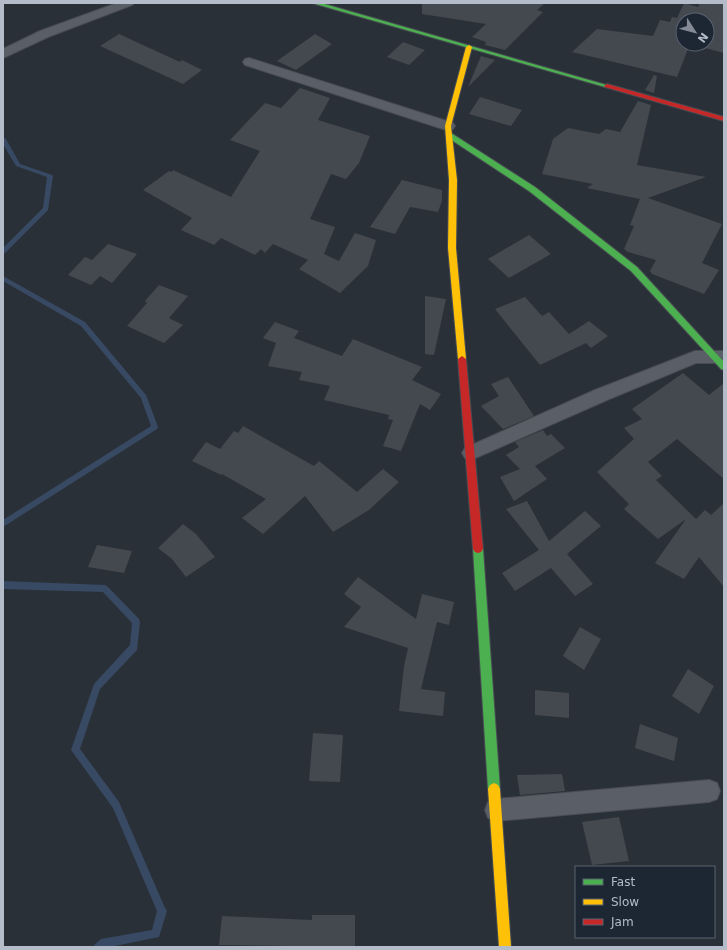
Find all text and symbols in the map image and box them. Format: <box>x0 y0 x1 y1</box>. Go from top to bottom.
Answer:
north arrow <box>675 12 715 52</box>
text: N <box>695 30 711 45</box>
legend <box>575 866 715 938</box>
text: Fast <box>611 875 635 889</box>
text: Slow <box>611 895 639 909</box>
text: Jam <box>610 915 634 929</box>

